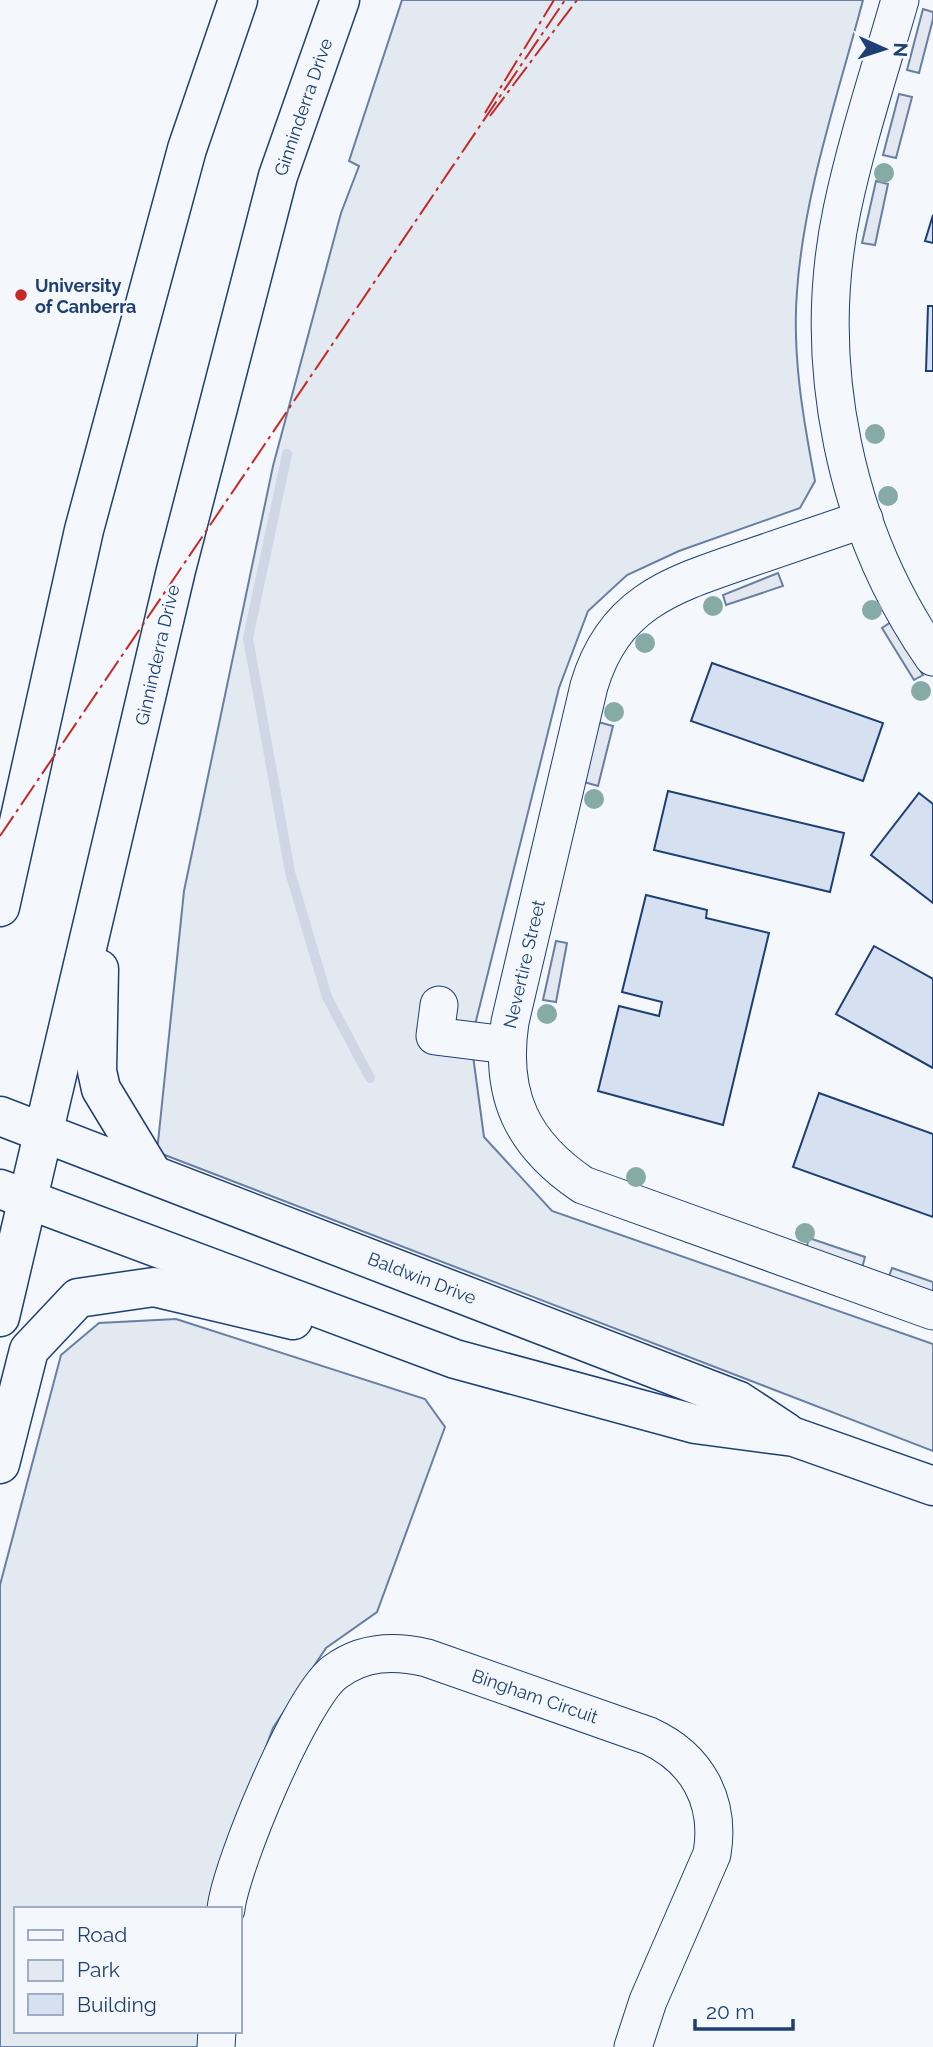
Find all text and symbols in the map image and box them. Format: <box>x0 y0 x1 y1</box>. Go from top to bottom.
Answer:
north arrow <box>849 14 919 84</box>
street label: Ginninderra Drive <box>270 35 336 178</box>
text: N <box>890 42 912 58</box>
place label: University of Canberra <box>35 275 136 317</box>
marker: University of Canberra <box>13 287 29 303</box>
street label: Ginninderra Drive <box>131 582 184 727</box>
street label: Nevertire Street <box>499 898 549 1030</box>
street label: Baldwin Drive <box>365 1248 480 1308</box>
street label: Bingham Circuit <box>469 1665 601 1727</box>
legend <box>14 1907 242 2033</box>
text: Road <box>77 1922 127 1947</box>
text: Park <box>77 1957 120 1982</box>
scale bar <box>695 1988 793 2032</box>
text: Building <box>77 1992 157 2017</box>
text: 20 m <box>706 1999 754 2024</box>

